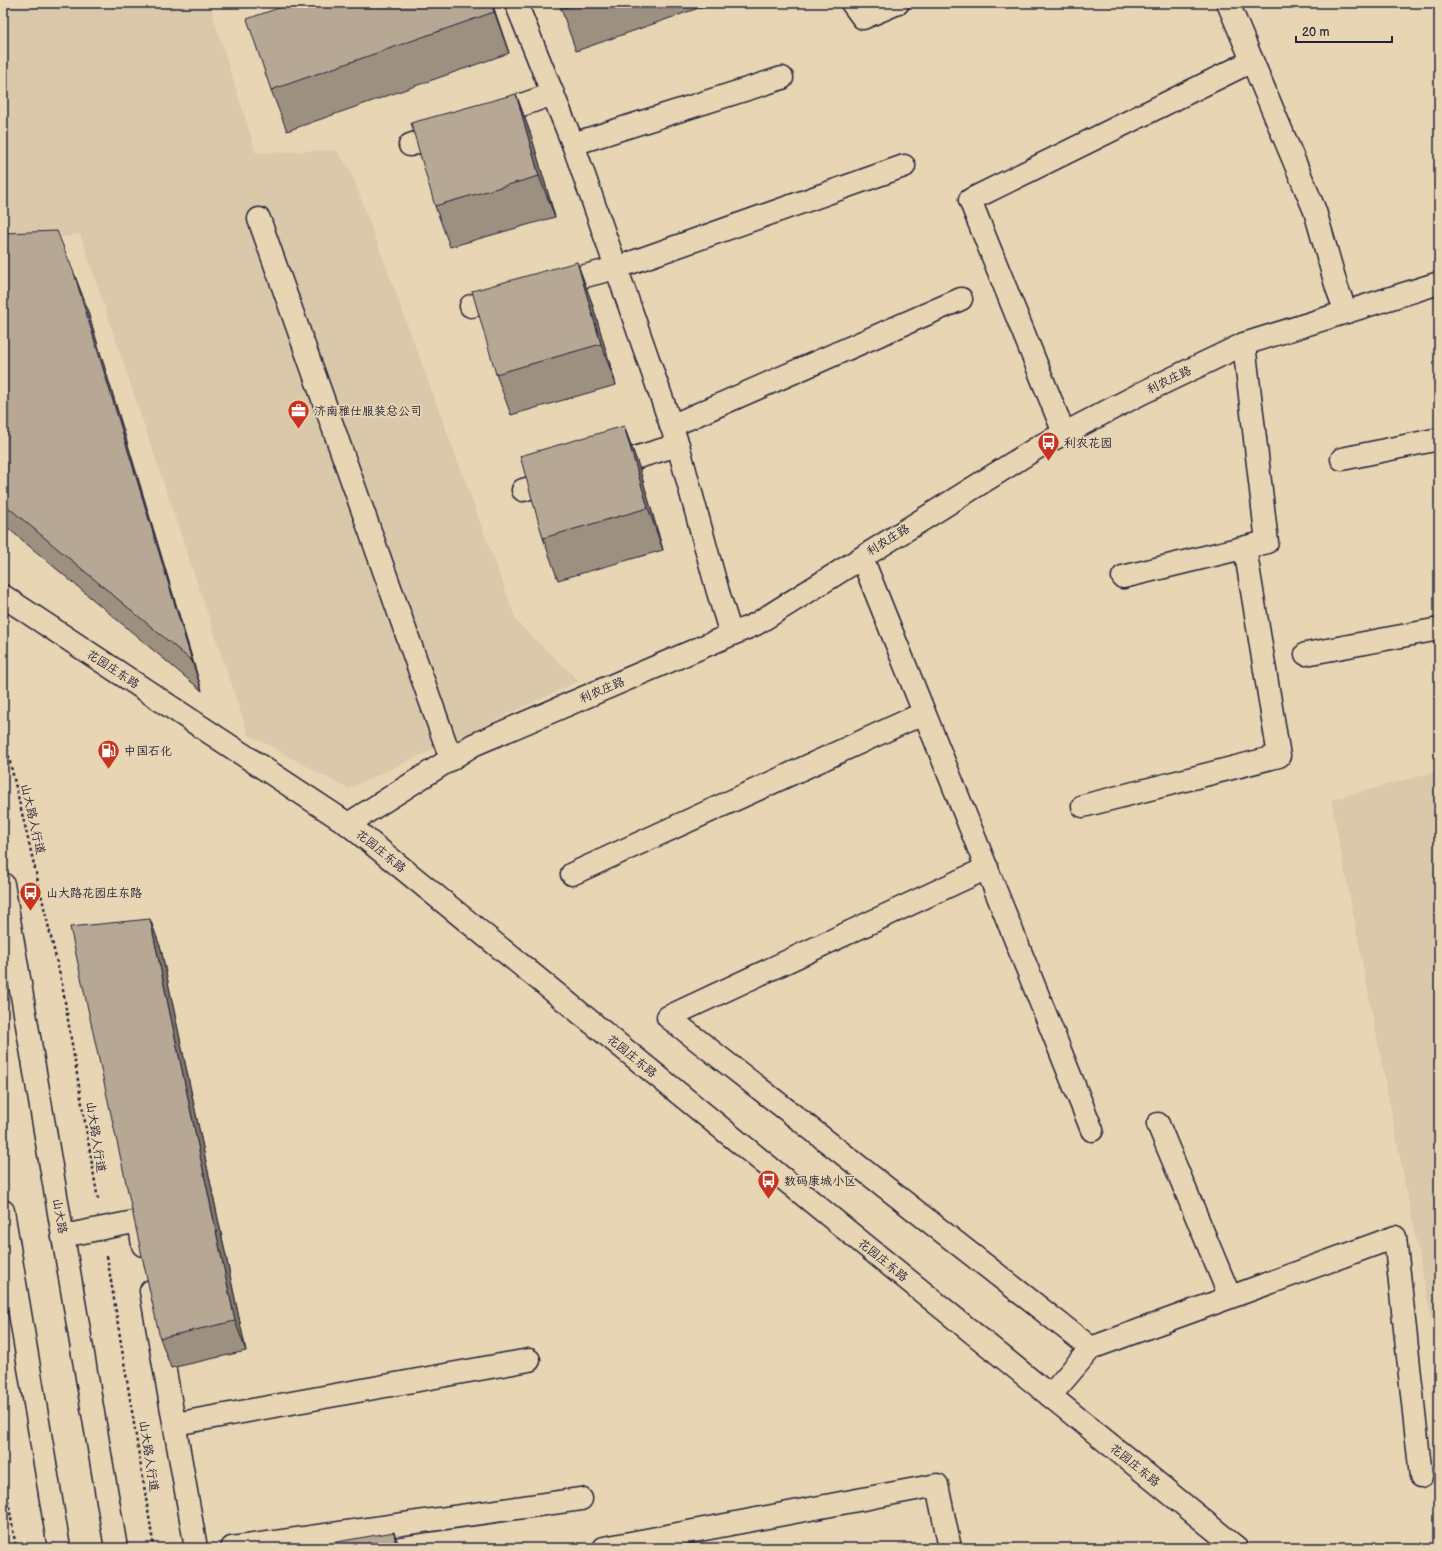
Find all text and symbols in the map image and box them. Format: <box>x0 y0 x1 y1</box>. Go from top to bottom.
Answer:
scale bar <box>1296 18 1392 44</box>
text: 20 m <box>1302 25 1329 40</box>
street label: 利农庄路 <box>1144 363 1194 398</box>
office icon: 济南雅仕服装总公司 <box>285 398 311 431</box>
place label: 济南雅仕服装总公司 <box>314 404 422 419</box>
bus stop icon: 利农花园 <box>1035 430 1061 463</box>
place label: 利农花园 <box>1064 436 1112 451</box>
street label: 利农庄路 <box>864 521 913 560</box>
street label: 花园庄东路 <box>83 647 142 692</box>
street label: 利农庄路 <box>577 674 627 707</box>
fuel station icon: 中国石化 <box>96 738 122 771</box>
place label: 中国石化 <box>124 744 172 759</box>
street label: 山大路人行道 <box>17 782 48 856</box>
street label: 花园庄东路 <box>353 827 409 876</box>
bus stop icon: 山大路花园庄东路 <box>17 880 43 913</box>
place label: 山大路花园庄东路 <box>46 886 142 901</box>
street label: 花园庄东路 <box>604 1032 660 1081</box>
street label: 山大路人行道 <box>82 1100 109 1174</box>
bus stop icon: 数码康城小区 <box>756 1168 782 1201</box>
place label: 数码康城小区 <box>784 1174 856 1189</box>
street label: 山大路 <box>49 1197 70 1235</box>
street label: 花园庄东路 <box>855 1236 911 1285</box>
street label: 山大路人行道 <box>135 1419 162 1493</box>
street label: 花园庄东路 <box>1107 1441 1163 1490</box>

